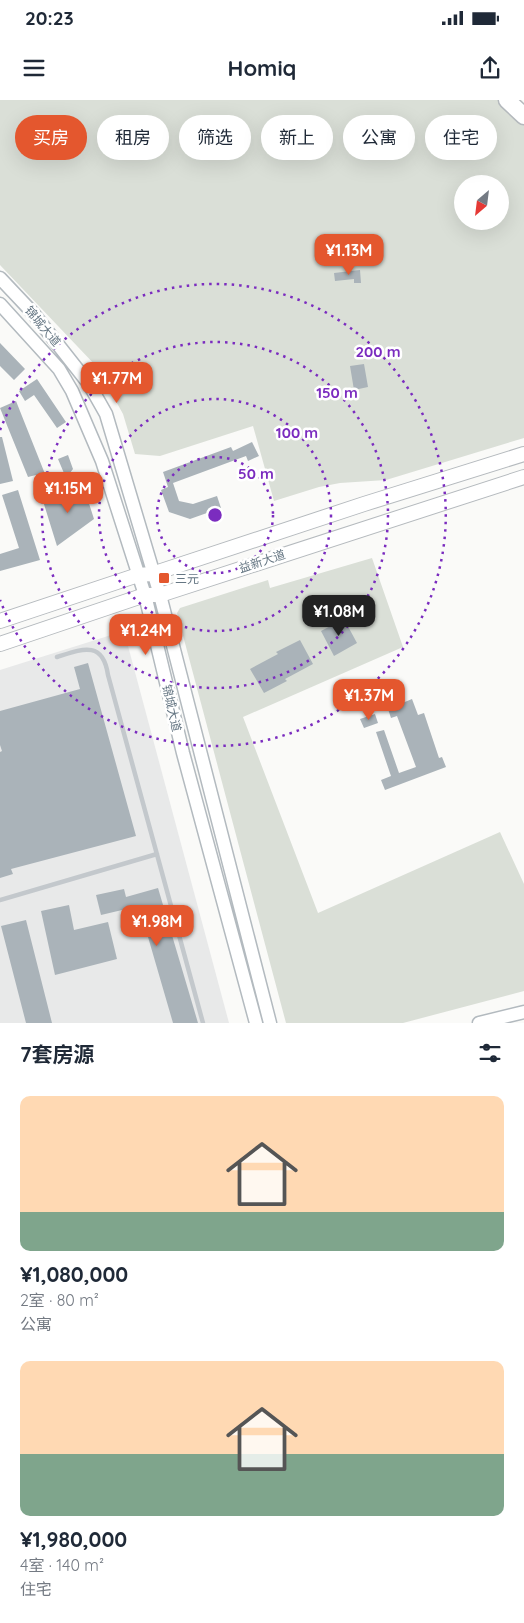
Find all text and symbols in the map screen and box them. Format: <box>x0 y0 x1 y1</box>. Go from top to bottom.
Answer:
text: 20:23 <box>25 6 74 30</box>
icon: menu <box>20 54 48 82</box>
text: Homiq <box>228 54 296 82</box>
icon: share <box>476 54 504 82</box>
chip: 买房 <box>15 115 87 160</box>
chip: 租房 <box>97 115 169 160</box>
chip: 筛选 <box>179 115 251 160</box>
chip: 新上 <box>261 115 333 160</box>
chip: 公寓 <box>343 115 415 160</box>
chip: 住宅 <box>425 115 497 160</box>
north arrow <box>454 175 509 230</box>
map controls <box>454 175 509 230</box>
pin: ¥1.13M <box>308 234 390 276</box>
text: ¥1.13M <box>326 240 372 260</box>
street label: 锦城大道 <box>22 303 64 349</box>
text: 200 m <box>356 342 401 361</box>
pin: ¥1.77M <box>76 362 158 404</box>
text: ¥1.77M <box>92 368 142 388</box>
text: 150 m <box>316 383 358 402</box>
text: 100 m <box>276 423 318 442</box>
text: 50 m <box>238 464 274 483</box>
pin: ¥1.15M <box>27 472 109 514</box>
text: ¥1.15M <box>44 478 92 498</box>
centre of rings <box>206 506 224 524</box>
street label: 益新大道 <box>237 546 287 576</box>
marker: 三元 <box>157 571 171 585</box>
place label: 三元 <box>175 571 199 586</box>
pin: ¥1.08M <box>298 594 380 637</box>
text: ¥1.08M <box>313 601 365 621</box>
pin: ¥1.24M <box>105 614 187 656</box>
text: ¥1.24M <box>120 620 172 640</box>
pin: ¥1.37M <box>328 678 410 721</box>
street label: 锦城大道 <box>159 683 185 733</box>
text: ¥1.37M <box>344 685 394 705</box>
pin: ¥1.98M <box>116 904 198 947</box>
text: ¥1.98M <box>132 911 182 931</box>
icon: filters <box>476 1039 504 1067</box>
text: 7套房源 <box>20 1041 95 1067</box>
icon: home <box>217 1129 307 1219</box>
text: ¥1,080,000 <box>20 1261 128 1287</box>
text: 2室 · 80 m² <box>20 1290 99 1310</box>
text: 公寓 <box>20 1314 52 1334</box>
icon: home <box>217 1394 307 1484</box>
text: ¥1,980,000 <box>20 1526 127 1552</box>
text: 4室 · 140 m² <box>20 1555 104 1575</box>
text: 住宅 <box>20 1579 52 1599</box>

